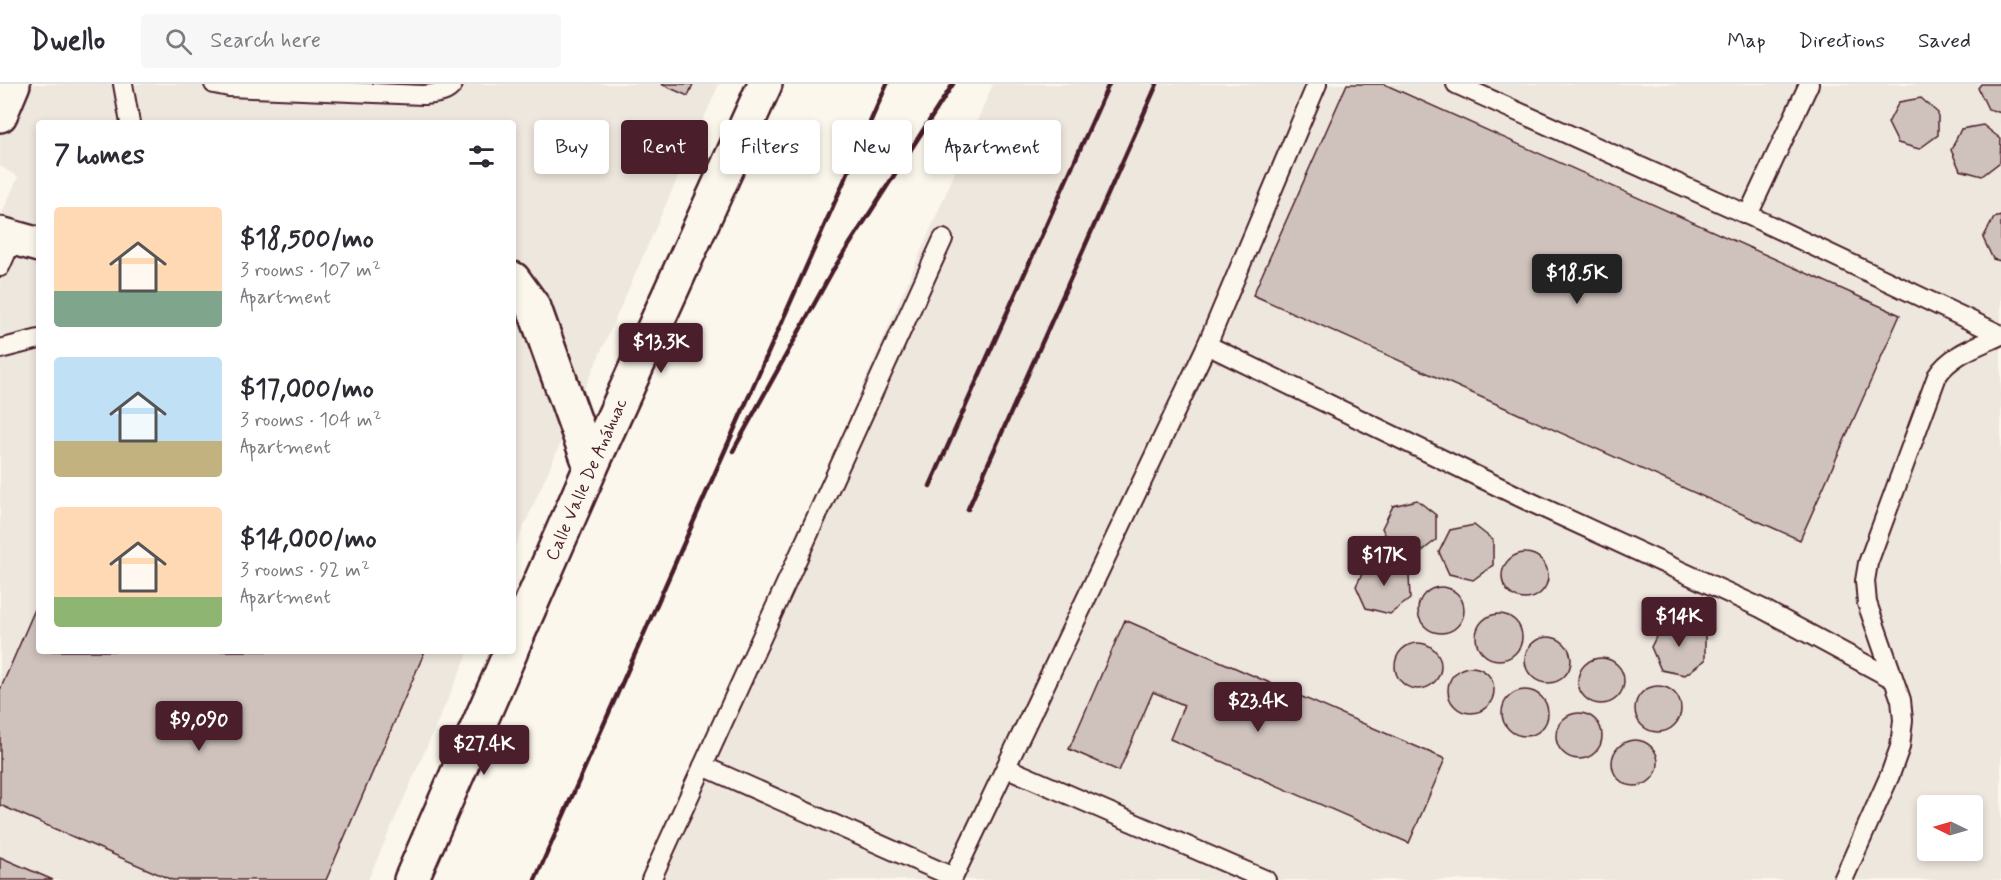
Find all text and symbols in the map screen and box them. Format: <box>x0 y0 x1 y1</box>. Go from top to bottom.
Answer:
search box <box>141 14 561 68</box>
text: Dwello <box>30 23 105 60</box>
icon: search <box>162 25 195 58</box>
text: Search here <box>210 27 321 55</box>
text: Map <box>1727 27 1766 55</box>
text: Directions <box>1799 27 1885 55</box>
text: Saved <box>1918 27 1971 55</box>
chip: Buy <box>534 120 609 174</box>
chip: Rent <box>621 120 708 174</box>
chip: Filters <box>720 120 820 174</box>
chip: New <box>832 120 912 174</box>
chip: Apartment <box>924 120 1061 174</box>
text: 7 homes <box>54 139 145 173</box>
icon: filters <box>465 140 498 173</box>
text: $18,500/mo <box>240 223 374 257</box>
icon: home <box>102 231 174 303</box>
pin: $18.5K <box>1528 254 1626 305</box>
text: 3 rooms · 107 m² <box>240 257 381 284</box>
text: $18.5K <box>1546 260 1608 287</box>
text: Apartment <box>240 284 331 311</box>
pin: $13.3K <box>612 323 710 374</box>
text: $13.3K <box>633 329 689 356</box>
text: $17,000/mo <box>240 373 374 407</box>
icon: home <box>102 381 174 453</box>
street label: Calle Valle De Anáhuac <box>540 394 634 564</box>
text: 3 rooms · 104 m² <box>240 407 382 434</box>
text: Apartment <box>240 434 331 461</box>
text: $14,000/mo <box>240 523 377 557</box>
icon: home <box>102 531 174 603</box>
pin: $17K <box>1348 536 1420 587</box>
text: $17K <box>1362 542 1406 569</box>
text: 3 rooms · 92 m² <box>240 557 370 584</box>
text: Apartment <box>240 584 331 611</box>
pin: $14K <box>1643 597 1715 648</box>
text: $14K <box>1656 603 1702 630</box>
pin: $23.4K <box>1209 682 1307 733</box>
text: $23.4K <box>1228 688 1288 715</box>
pin: $9,090 <box>150 701 248 752</box>
text: $9,090 <box>169 707 229 734</box>
pin: $27.4K <box>435 725 533 776</box>
text: $27.4K <box>453 731 515 758</box>
north arrow <box>1917 795 1983 861</box>
map controls <box>1917 795 1983 861</box>

